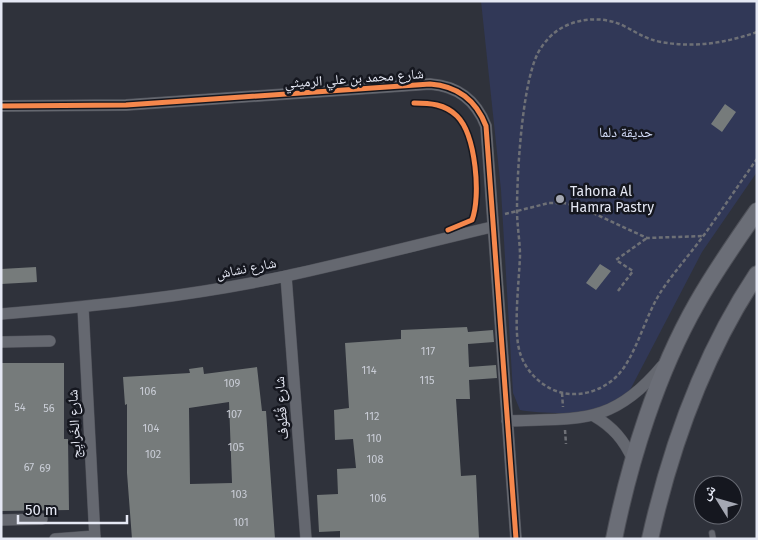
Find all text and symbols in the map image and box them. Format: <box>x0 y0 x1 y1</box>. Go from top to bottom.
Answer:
street label: شارع محمد بن علي الرميثي <box>284 65 425 94</box>
park label: حديقة دلما <box>599 124 653 141</box>
place label: Tahona Al Hamra Pastry <box>570 183 654 216</box>
marker: Tahona Al Hamra Pastry <box>554 193 566 205</box>
street label: شارع نشاش <box>214 254 278 284</box>
house number: 117 <box>421 345 435 358</box>
house number: 114 <box>361 364 377 377</box>
house number: 115 <box>420 374 435 387</box>
street label: شارع قُطُوف <box>271 376 293 440</box>
house number: 109 <box>224 377 241 390</box>
house number: 106 <box>140 385 157 398</box>
street label: شارع الخَرايِج <box>64 389 86 459</box>
house number: 54 <box>14 401 26 414</box>
house number: 56 <box>43 402 55 415</box>
house number: 107 <box>226 408 242 421</box>
house number: 112 <box>365 410 379 423</box>
house number: 104 <box>143 422 160 435</box>
house number: 110 <box>366 432 382 445</box>
house number: 105 <box>228 441 245 454</box>
house number: 102 <box>145 448 161 461</box>
house number: 108 <box>367 453 383 466</box>
house number: 67 <box>24 461 34 474</box>
house number: 69 <box>39 462 51 475</box>
north arrow <box>693 475 743 525</box>
text: ش <box>697 481 719 504</box>
house number: 103 <box>231 488 247 501</box>
scale bar <box>18 492 126 524</box>
house number: 106 <box>370 492 387 505</box>
text: 50 m <box>25 501 58 519</box>
house number: 101 <box>233 516 249 529</box>

